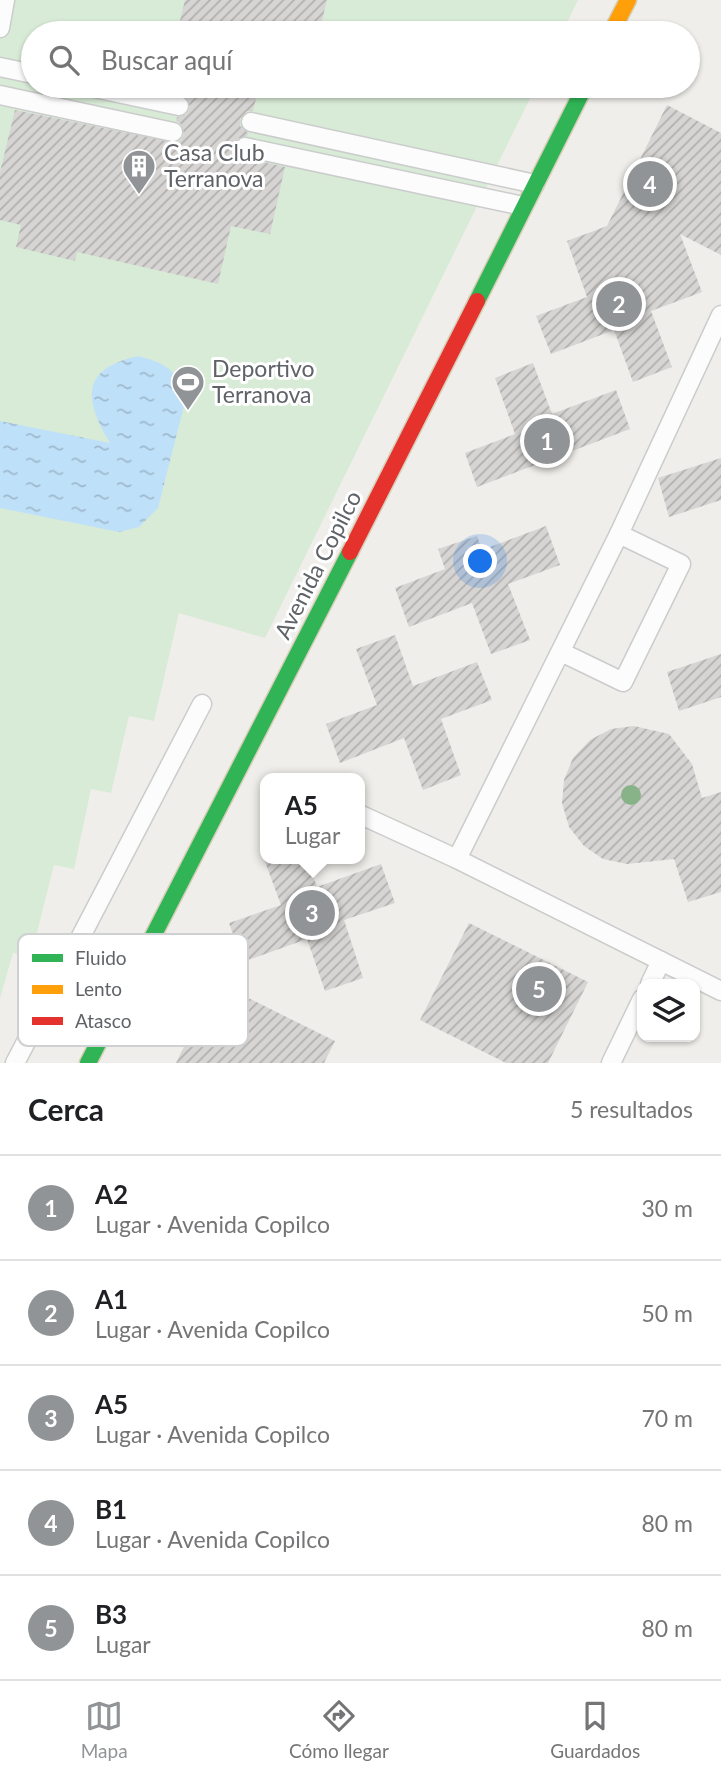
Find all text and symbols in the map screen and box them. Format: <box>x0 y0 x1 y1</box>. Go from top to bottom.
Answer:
search box <box>21 21 700 98</box>
icon: search <box>45 41 83 79</box>
text: Buscar aquí <box>101 44 232 76</box>
place label: Casa Club Terranova <box>164 138 265 192</box>
building icon: Casa Club Terranova <box>120 147 158 196</box>
pin: 4 <box>627 158 673 210</box>
pin: 2 <box>596 278 642 330</box>
place label: Deportivo Terranova <box>212 354 315 408</box>
sports icon: Deportivo Terranova <box>169 363 207 412</box>
pin: 1 <box>524 415 570 467</box>
street label: Avenida Copilco <box>268 486 367 643</box>
your location <box>463 544 497 578</box>
popup <box>260 773 365 864</box>
text: A5 <box>285 789 318 821</box>
text: Lugar <box>285 821 340 849</box>
pin: 3 <box>289 887 335 939</box>
legend <box>18 934 248 1046</box>
text: Fluido <box>75 946 127 969</box>
pin: 5 <box>516 963 562 1015</box>
text: Lento <box>75 977 122 1000</box>
map controls <box>637 979 700 1042</box>
button: layers <box>637 979 700 1042</box>
text: Atasco <box>75 1009 131 1032</box>
text: Cerca <box>28 1091 104 1127</box>
text: 5 resultados <box>570 1095 693 1123</box>
text: A2 <box>95 1178 128 1210</box>
text: 1 <box>44 1194 58 1222</box>
text: 30 m <box>642 1194 693 1222</box>
text: Lugar · Avenida Copilco <box>95 1210 330 1238</box>
text: A1 <box>95 1283 128 1315</box>
text: 2 <box>44 1299 58 1327</box>
text: 50 m <box>642 1299 693 1327</box>
text: Lugar · Avenida Copilco <box>95 1315 330 1343</box>
text: A5 <box>95 1388 128 1420</box>
text: 3 <box>44 1404 58 1432</box>
text: 70 m <box>642 1404 693 1432</box>
text: Lugar · Avenida Copilco <box>95 1420 330 1448</box>
text: B1 <box>95 1493 127 1525</box>
text: 4 <box>44 1509 58 1537</box>
text: 80 m <box>642 1509 693 1537</box>
text: Lugar · Avenida Copilco <box>95 1525 330 1553</box>
text: B3 <box>95 1598 127 1630</box>
text: 5 <box>44 1614 58 1642</box>
text: 80 m <box>642 1614 693 1642</box>
text: Lugar <box>95 1630 151 1658</box>
tab: Mapa <box>81 1697 128 1762</box>
tab: Cómo llegar <box>289 1697 389 1762</box>
tab: Guardados <box>550 1697 640 1762</box>

